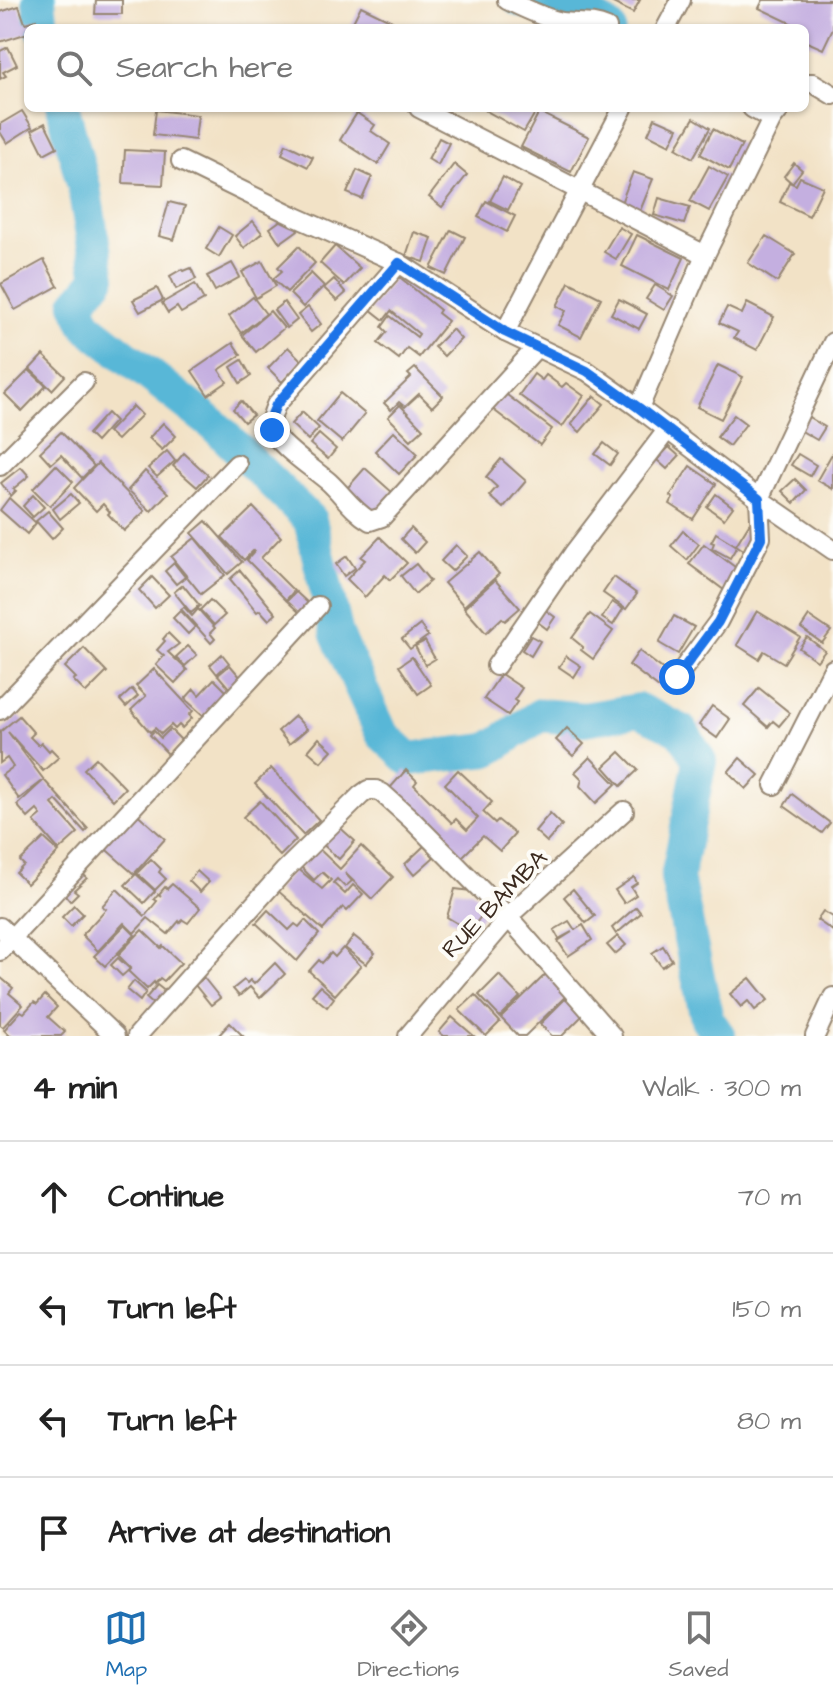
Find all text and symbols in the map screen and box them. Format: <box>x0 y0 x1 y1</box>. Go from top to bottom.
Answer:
search box <box>24 24 809 112</box>
icon: search <box>52 46 96 90</box>
text: Search here <box>116 47 293 89</box>
route end <box>254 412 290 448</box>
route start <box>659 659 695 695</box>
street label: RUE BAMBA <box>434 842 556 966</box>
text: 4 min <box>32 1064 117 1112</box>
text: Walk · 300 m <box>642 1070 801 1106</box>
icon: ahead <box>32 1175 76 1219</box>
text: Continue <box>108 1176 224 1218</box>
text: 70 m <box>738 1179 801 1215</box>
icon: left <box>32 1287 76 1331</box>
text: Turn left <box>108 1288 236 1330</box>
text: 150 m <box>732 1291 801 1327</box>
icon: left <box>32 1399 76 1443</box>
text: Turn left <box>108 1400 236 1442</box>
text: 80 m <box>737 1403 801 1439</box>
icon: arrive <box>32 1511 76 1555</box>
text: Arrive at destination <box>108 1512 390 1554</box>
tab: Map <box>104 1606 148 1685</box>
tab: Directions <box>357 1606 460 1685</box>
tab: Saved <box>669 1606 729 1685</box>

